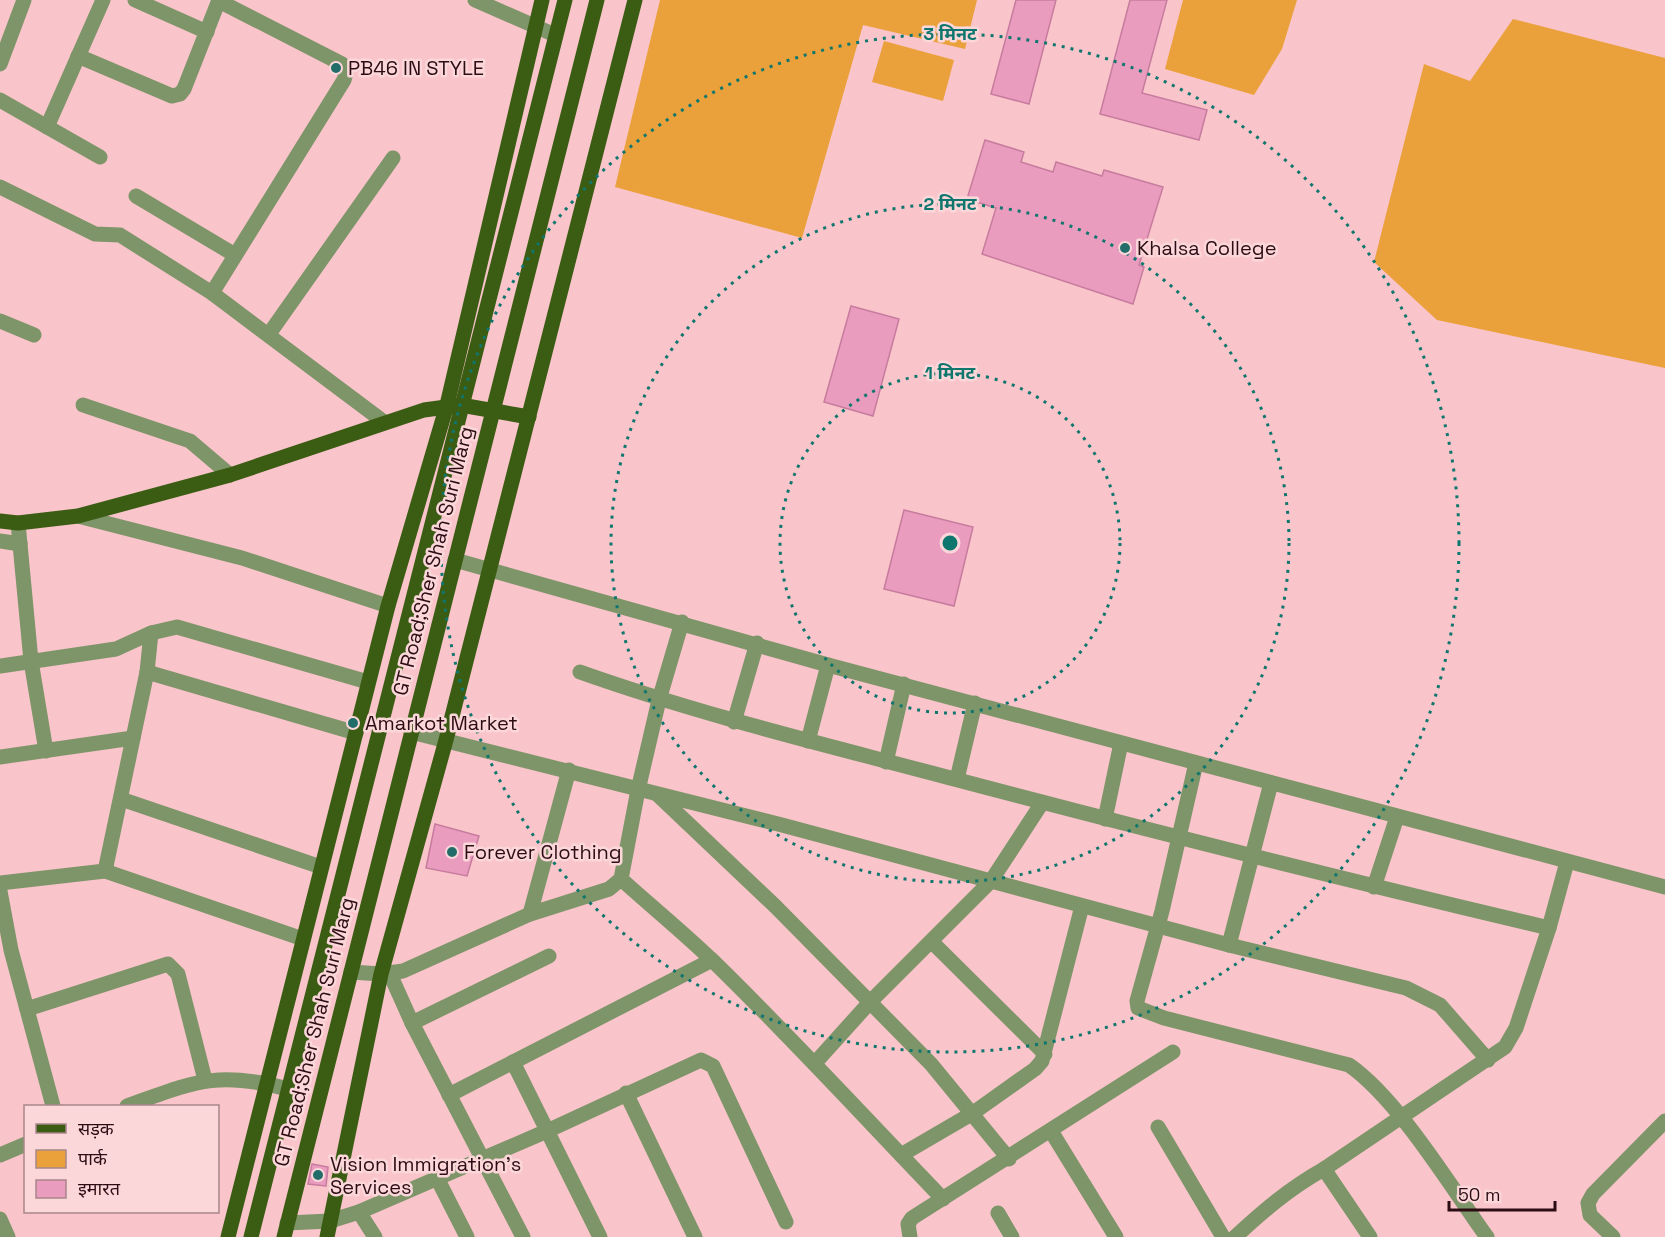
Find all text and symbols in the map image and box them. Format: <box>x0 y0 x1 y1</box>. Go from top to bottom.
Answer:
text: 3 मिनट <box>923 22 977 45</box>
place label: PB46 IN STYLE <box>348 55 484 81</box>
marker: PB46 IN STYLE <box>329 61 343 75</box>
text: 2 मिनट <box>923 192 977 215</box>
place label: Khalsa College <box>1137 235 1276 261</box>
marker: Khalsa College <box>1118 241 1132 255</box>
text: 1 मिनट <box>925 361 976 384</box>
street label: GT Road;Sher Shah Suri Marg <box>387 424 479 698</box>
centre of rings <box>940 533 960 553</box>
place label: Amarkot Market <box>365 710 518 736</box>
marker: Amarkot Market <box>346 716 360 730</box>
place label: Forever Clothing <box>464 839 622 865</box>
marker: Forever Clothing <box>445 845 459 859</box>
street label: GT Road;Sher Shah Suri Marg <box>268 895 360 1169</box>
legend <box>24 1105 219 1213</box>
text: सड़क <box>78 1117 115 1140</box>
text: पार्क <box>78 1147 108 1170</box>
place label: Vision Immigration's Services <box>330 1151 521 1200</box>
marker: Vision Immigration's Services <box>311 1168 325 1182</box>
scale bar <box>1449 1174 1556 1212</box>
text: इमारत <box>78 1177 121 1200</box>
text: 50 m <box>1458 1183 1500 1206</box>

